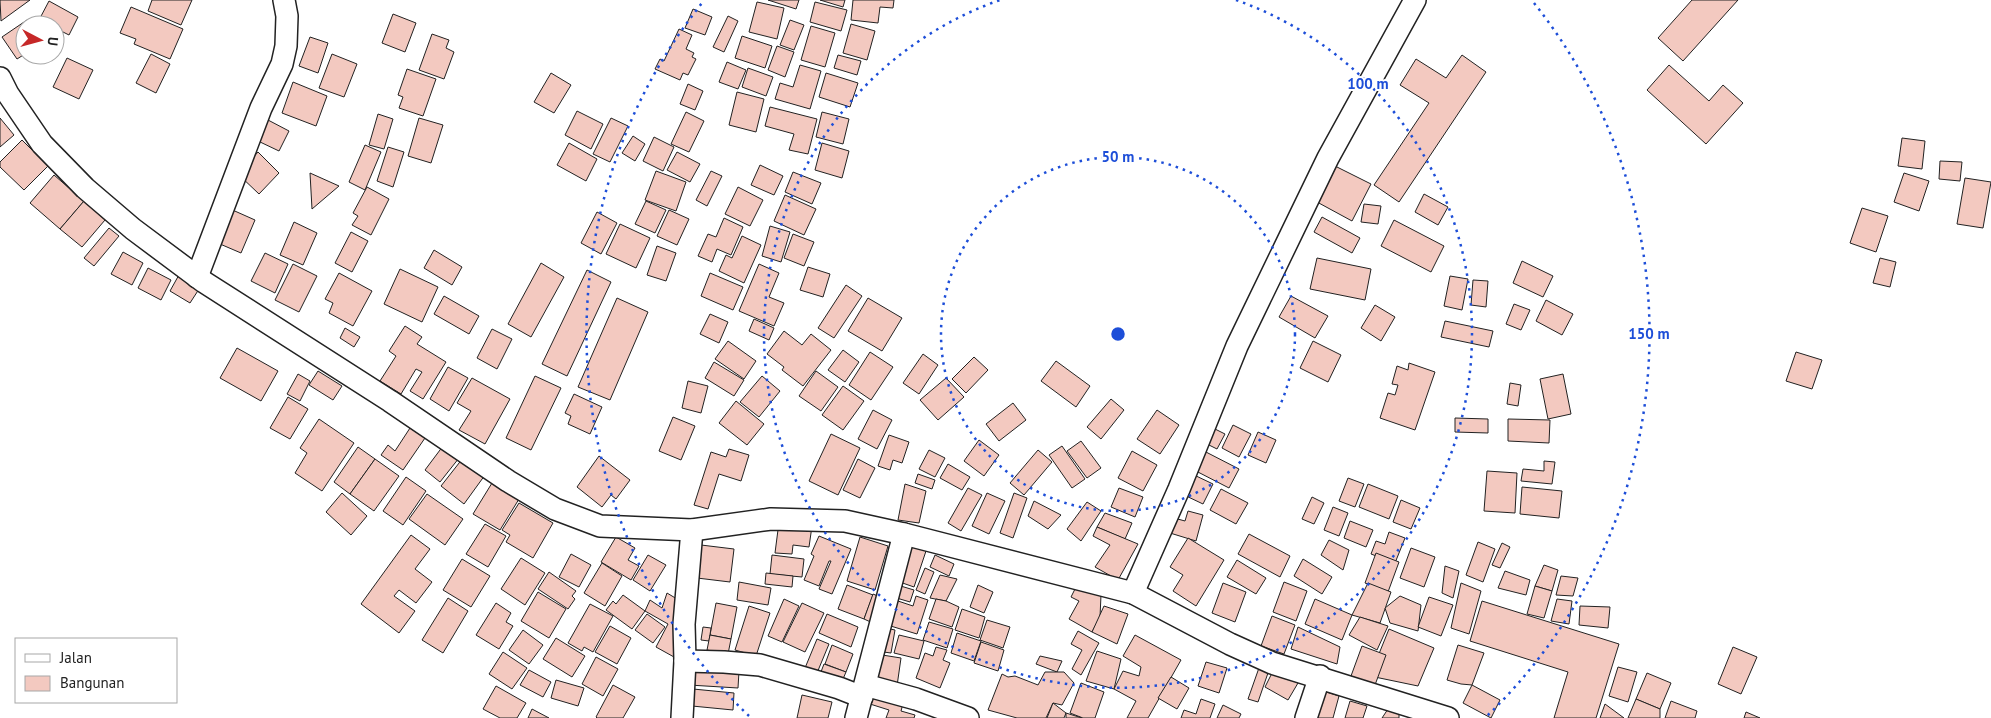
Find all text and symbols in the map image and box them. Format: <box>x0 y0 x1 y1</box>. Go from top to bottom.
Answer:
north arrow <box>15 15 65 65</box>
text: U <box>44 36 62 47</box>
text: 100 m <box>1347 74 1389 93</box>
text: 50 m <box>1102 147 1134 166</box>
text: 150 m <box>1628 324 1670 343</box>
centre of rings <box>1109 325 1127 343</box>
legend <box>15 638 178 703</box>
text: Jalan <box>59 648 92 667</box>
text: Bangunan <box>60 673 124 692</box>

